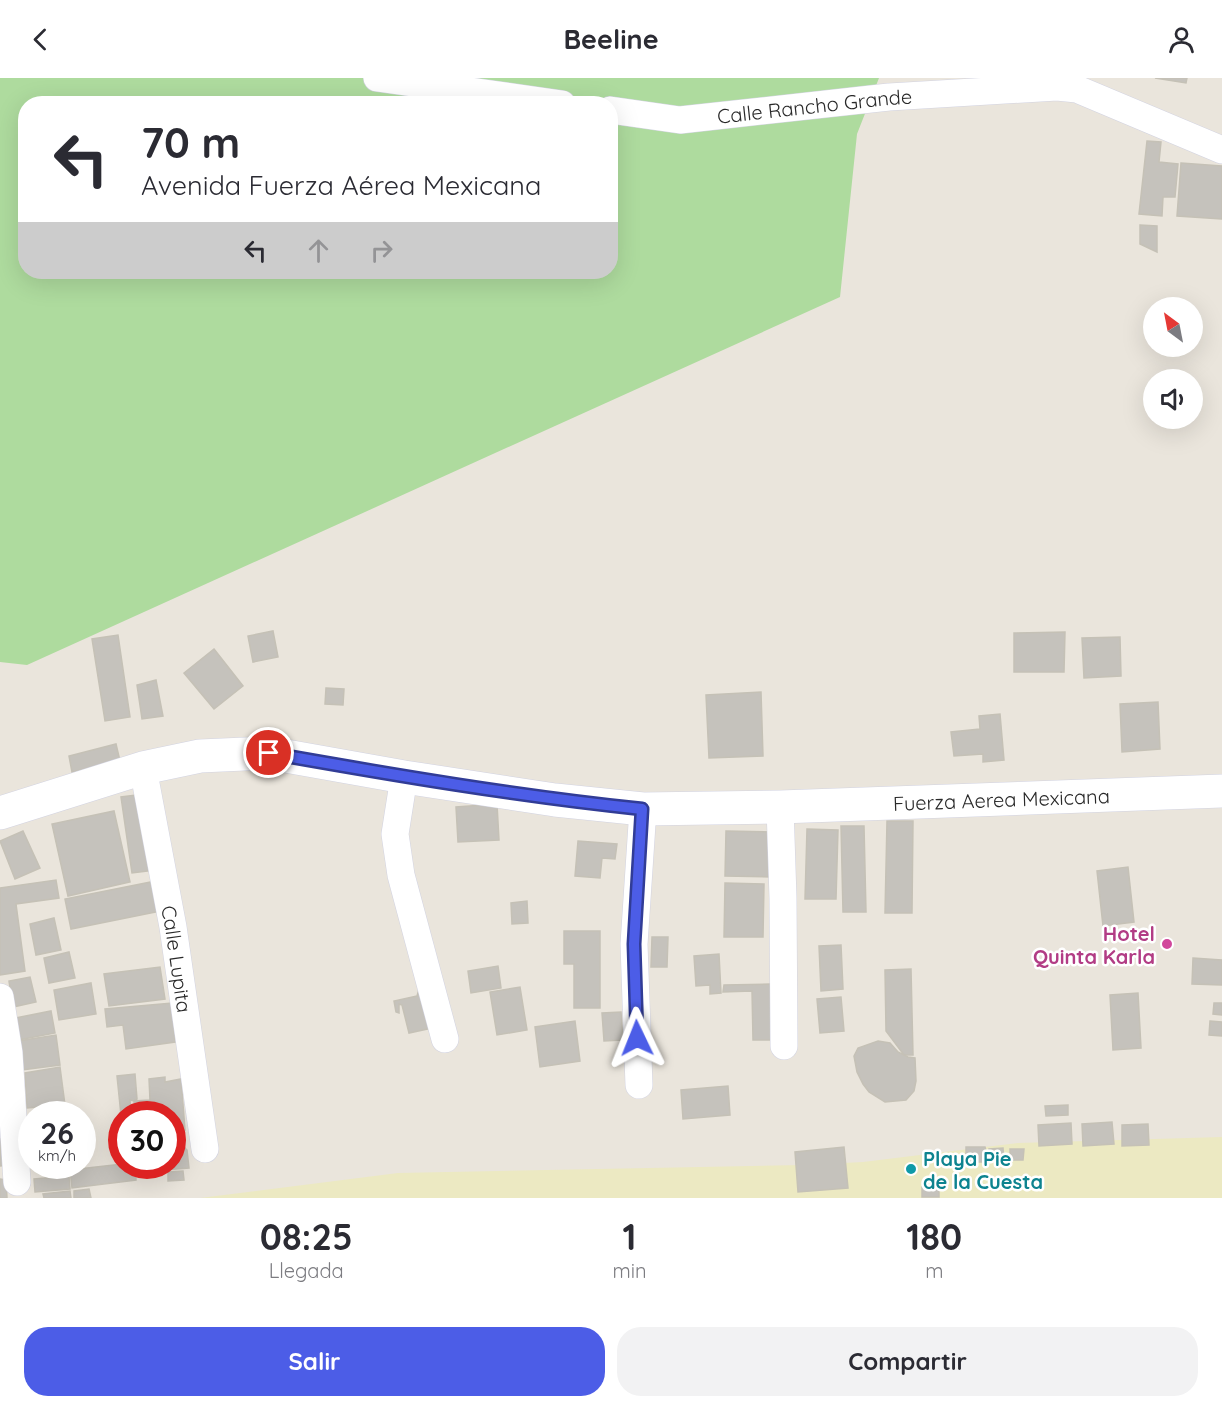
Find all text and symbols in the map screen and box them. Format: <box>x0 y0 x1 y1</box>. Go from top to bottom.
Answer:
text: Beeline <box>563 22 659 56</box>
icon: back <box>24 23 57 56</box>
icon: person <box>1165 23 1198 56</box>
street label: Calle Rancho Grande <box>716 83 913 128</box>
text: 70 m <box>141 116 240 169</box>
icon: left <box>42 120 120 198</box>
text: Avenida Fuerza Aérea Mexicana <box>141 168 541 202</box>
icon: left <box>239 234 272 267</box>
icon: ahead <box>302 234 335 267</box>
icon: right <box>365 234 398 267</box>
north arrow <box>1143 297 1203 357</box>
map controls <box>1143 297 1203 429</box>
button: sound <box>1143 369 1203 429</box>
pin <box>243 727 294 778</box>
icon: arrive <box>252 736 285 769</box>
street label: Fuerza Aerea Mexicana <box>892 783 1110 815</box>
street label: Calle Lupita <box>157 903 198 1014</box>
place label: Hotel Quinta Karla <box>1033 921 1155 969</box>
marker: Hotel Quinta Karla <box>1160 937 1174 951</box>
position arrow <box>605 1006 669 1070</box>
speed limit sign: 30 <box>108 1101 186 1179</box>
text: 26 <box>40 1114 74 1152</box>
text: km/h <box>38 1146 76 1165</box>
place label: Playa Pie de la Cuesta <box>923 1146 1043 1194</box>
marker: Playa Pie de la Cuesta <box>904 1162 918 1176</box>
text: 08:25 <box>260 1214 353 1259</box>
text: 1 <box>622 1214 637 1259</box>
text: 180 <box>906 1214 962 1259</box>
text: Llegada <box>269 1258 344 1283</box>
text: min <box>612 1258 647 1283</box>
text: m <box>925 1258 943 1283</box>
button: Salir <box>24 1327 605 1396</box>
button: Compartir <box>617 1327 1198 1396</box>

